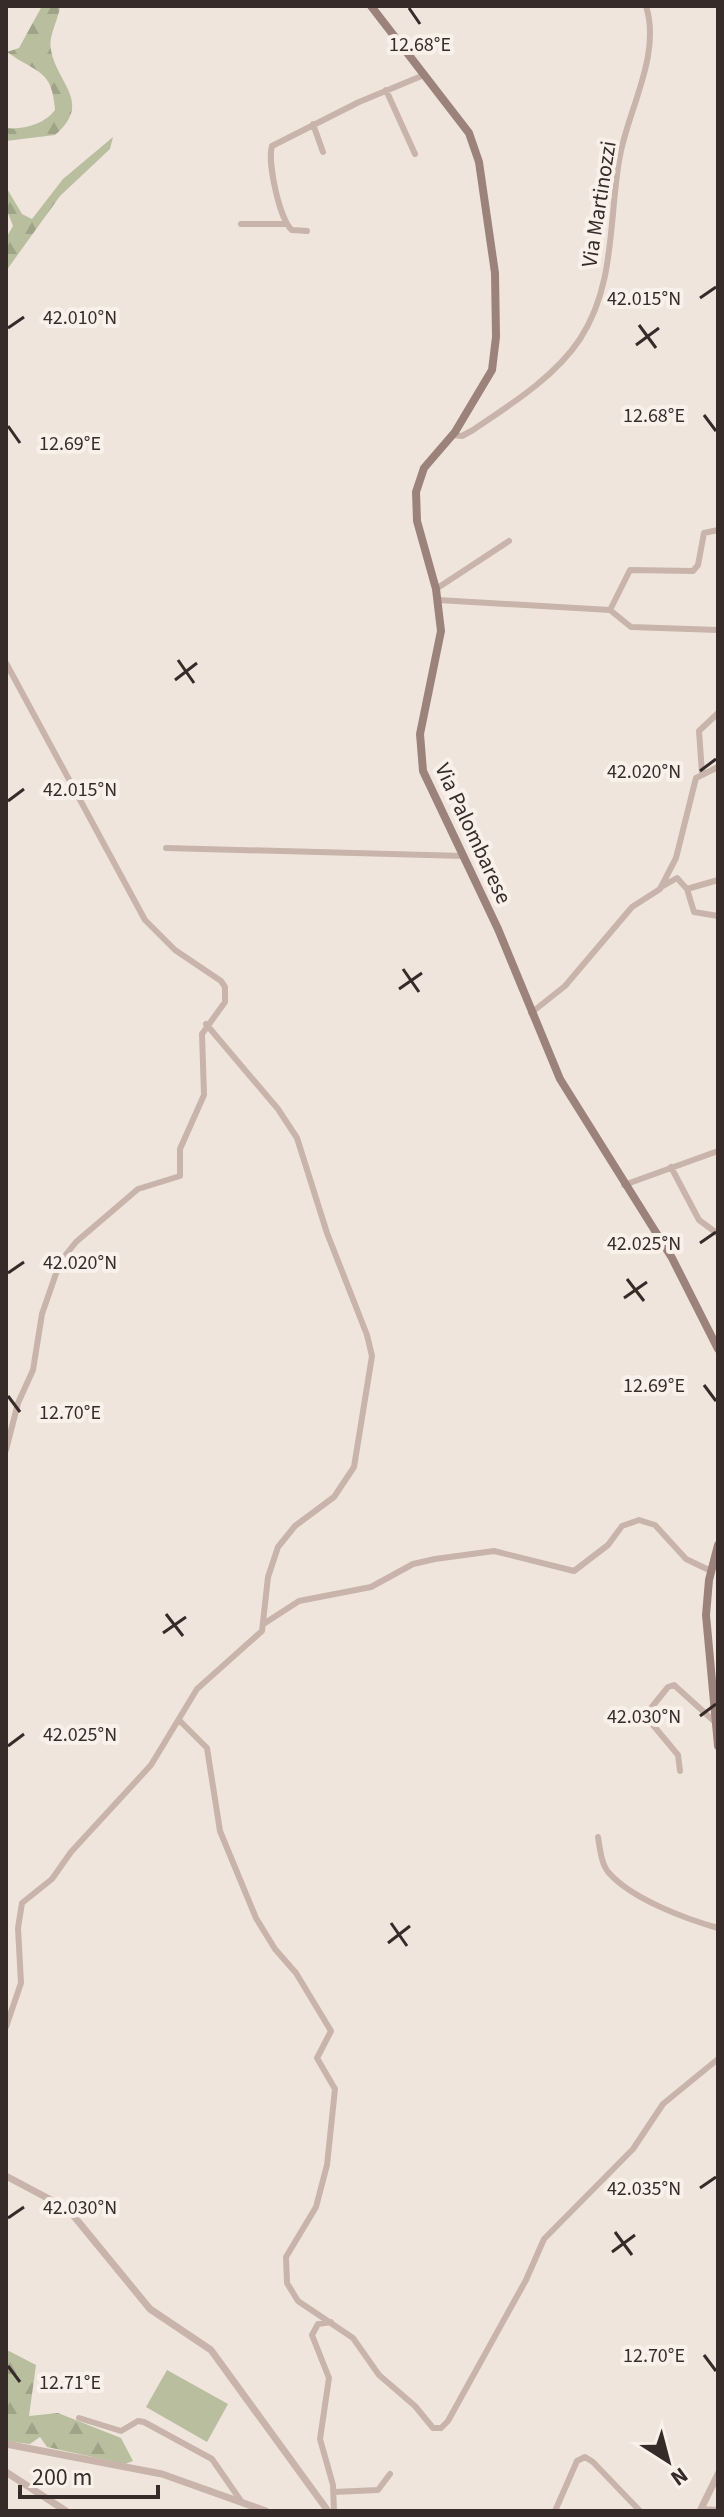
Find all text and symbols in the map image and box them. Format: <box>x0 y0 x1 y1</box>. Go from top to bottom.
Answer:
text: 12.68°E <box>389 31 451 59</box>
street label: Via Martinozzi <box>573 139 625 270</box>
text: 42.015°N <box>607 285 681 313</box>
text: 42.010°N <box>43 304 117 332</box>
text: 12.68°E <box>623 402 685 430</box>
text: 12.69°E <box>39 430 101 458</box>
street label: Via Palombarese <box>426 758 520 909</box>
text: 42.020°N <box>607 758 681 786</box>
text: 42.015°N <box>43 776 117 804</box>
text: 42.025°N <box>607 1230 681 1258</box>
text: 42.020°N <box>43 1249 117 1277</box>
text: 12.69°E <box>623 1372 685 1400</box>
text: 12.70°E <box>39 1399 101 1427</box>
text: 42.030°N <box>607 1703 681 1731</box>
text: 42.025°N <box>43 1721 117 1749</box>
text: 42.035°N <box>607 2175 681 2203</box>
text: 42.030°N <box>43 2194 117 2222</box>
text: 12.70°E <box>623 2342 685 2370</box>
text: 12.71°E <box>39 2369 101 2397</box>
north arrow <box>628 2421 708 2501</box>
scale bar <box>20 2449 158 2499</box>
text: N <box>664 2459 694 2494</box>
text: 200 m <box>32 2460 92 2495</box>

